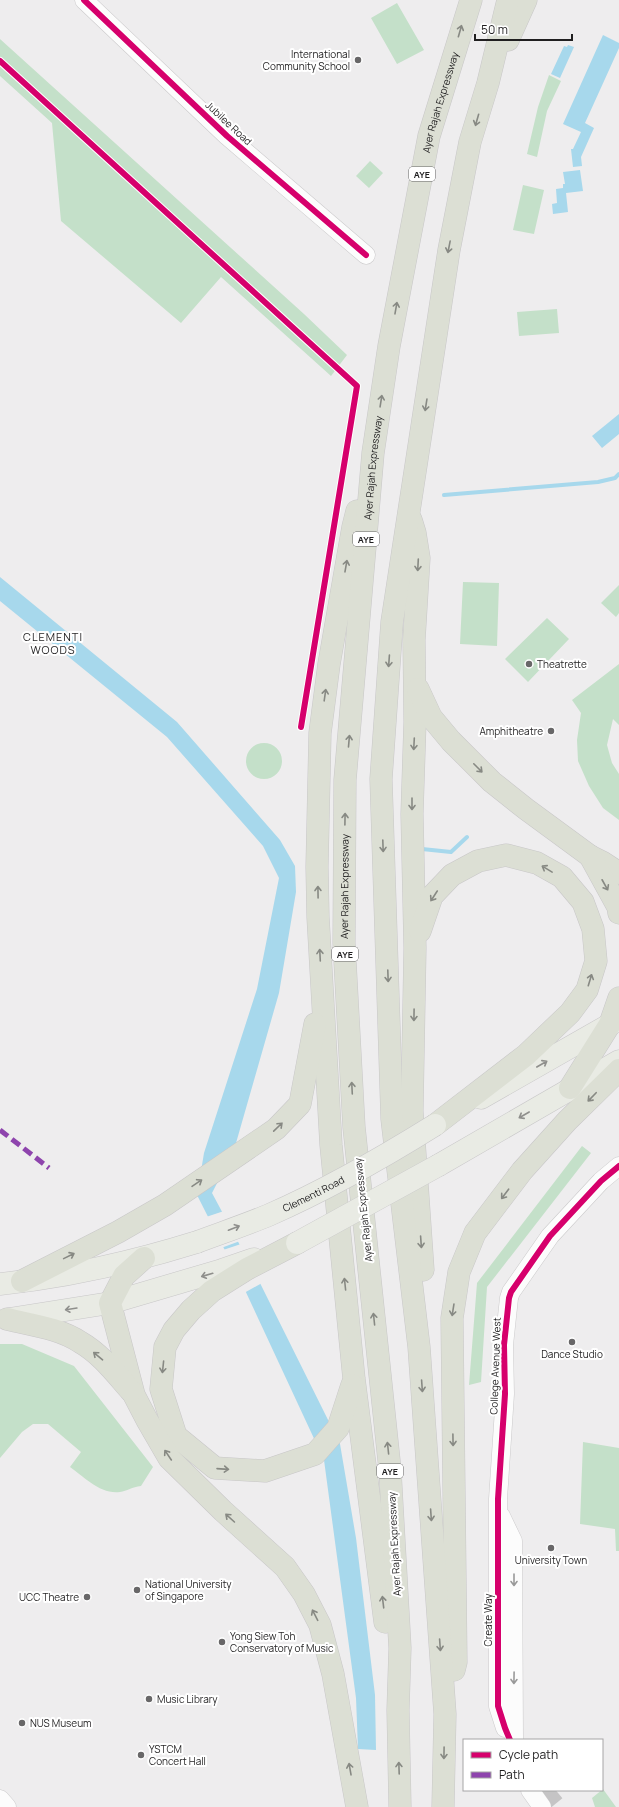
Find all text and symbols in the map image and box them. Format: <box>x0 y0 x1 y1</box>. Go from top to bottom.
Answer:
scale bar <box>475 16 572 42</box>
text: 50 m <box>481 21 508 38</box>
one-way arrow <box>457 25 464 38</box>
place label: International Community School <box>263 47 350 73</box>
street label: Ayer Rajah Expressway <box>419 49 462 154</box>
marker: International Community School <box>353 55 363 65</box>
street label: Jubilee Road <box>203 98 255 148</box>
one-way arrow <box>473 113 480 126</box>
road number: AYE <box>409 167 435 181</box>
one-way arrow <box>445 240 453 253</box>
one-way arrow <box>393 302 401 315</box>
one-way arrow <box>377 395 385 408</box>
one-way arrow <box>422 398 430 411</box>
street label: Ayer Rajah Expressway <box>360 414 386 520</box>
road number: AYE <box>353 532 379 546</box>
one-way arrow <box>415 558 422 571</box>
one-way arrow <box>342 560 350 573</box>
district label: CLEMENTI WOODS <box>23 629 83 657</box>
one-way arrow <box>386 654 393 667</box>
place label: Theatrette <box>537 657 587 671</box>
marker: Theatrette <box>524 659 534 669</box>
one-way arrow <box>321 688 329 701</box>
place label: Amphitheatre <box>479 724 543 738</box>
marker: Amphitheatre <box>546 726 556 736</box>
one-way arrow <box>345 735 352 748</box>
one-way arrow <box>410 737 417 750</box>
one-way arrow <box>473 763 483 773</box>
one-way arrow <box>408 797 416 810</box>
one-way arrow <box>341 813 349 826</box>
street label: Ayer Rajah Expressway <box>337 833 352 939</box>
one-way arrow <box>380 839 387 852</box>
one-way arrow <box>541 864 553 872</box>
one-way arrow <box>602 878 610 890</box>
one-way arrow <box>314 886 321 899</box>
one-way arrow <box>429 890 438 901</box>
road number: AYE <box>332 947 358 961</box>
one-way arrow <box>316 949 324 962</box>
one-way arrow <box>384 969 391 982</box>
one-way arrow <box>587 974 594 987</box>
one-way arrow <box>410 1008 418 1021</box>
one-way arrow <box>536 1059 548 1067</box>
one-way arrow <box>348 1082 355 1095</box>
one-way arrow <box>587 1092 596 1102</box>
one-way arrow <box>518 1112 530 1120</box>
one-way arrow <box>273 1122 283 1132</box>
street label: Ayer Rajah Expressway <box>350 1157 375 1263</box>
street label: Clementi Road <box>280 1172 347 1215</box>
one-way arrow <box>192 1179 203 1187</box>
one-way arrow <box>500 1188 509 1199</box>
one-way arrow <box>227 1224 239 1232</box>
one-way arrow <box>418 1235 425 1248</box>
one-way arrow <box>63 1252 75 1259</box>
one-way arrow <box>201 1272 214 1279</box>
one-way arrow <box>341 1278 349 1291</box>
one-way arrow <box>449 1303 457 1316</box>
one-way arrow <box>65 1305 78 1313</box>
one-way arrow <box>370 1312 377 1325</box>
street label: College Avenue West <box>486 1317 504 1415</box>
marker: Dance Studio <box>567 1337 577 1347</box>
place label: Dance Studio <box>541 1347 603 1361</box>
one-way arrow <box>93 1351 104 1360</box>
one-way arrow <box>159 1360 167 1373</box>
one-way arrow <box>418 1379 425 1392</box>
one-way arrow <box>449 1433 457 1446</box>
one-way arrow <box>384 1442 391 1455</box>
one-way arrow <box>164 1449 172 1460</box>
road number: AYE <box>377 1464 403 1478</box>
one-way arrow <box>216 1465 229 1472</box>
street label: Ayer Rajah Expressway <box>384 1491 404 1597</box>
one-way arrow <box>428 1508 435 1521</box>
one-way arrow <box>226 1514 236 1523</box>
marker: University Town <box>546 1543 556 1553</box>
place label: University Town <box>515 1553 587 1567</box>
one-way arrow <box>510 1573 518 1586</box>
place label: National University of Singapore <box>145 1577 232 1603</box>
marker: National University of Singapore <box>132 1585 142 1595</box>
place label: UCC Theatre <box>19 1590 79 1604</box>
marker: UCC Theatre <box>82 1592 92 1602</box>
street label: Create Way <box>481 1593 495 1647</box>
one-way arrow <box>379 1596 387 1609</box>
one-way arrow <box>311 1609 318 1621</box>
place label: Yong Siew Toh Conservatory of Music <box>230 1629 334 1655</box>
marker: Yong Siew Toh Conservatory of Music <box>217 1637 227 1647</box>
one-way arrow <box>437 1638 444 1651</box>
one-way arrow <box>510 1671 517 1684</box>
place label: Music Library <box>157 1692 218 1706</box>
marker: Music Library <box>144 1694 154 1704</box>
place label: NUS Museum <box>30 1716 92 1730</box>
marker: NUS Museum <box>17 1718 27 1728</box>
legend <box>463 1739 603 1791</box>
place label: YSTCM Concert Hall <box>149 1742 206 1768</box>
one-way arrow <box>440 1746 448 1759</box>
text: Cycle path <box>499 1746 558 1763</box>
marker: YSTCM Concert Hall <box>136 1750 146 1760</box>
one-way arrow <box>346 1762 354 1775</box>
one-way arrow <box>395 1762 403 1775</box>
text: Path <box>499 1766 525 1783</box>

